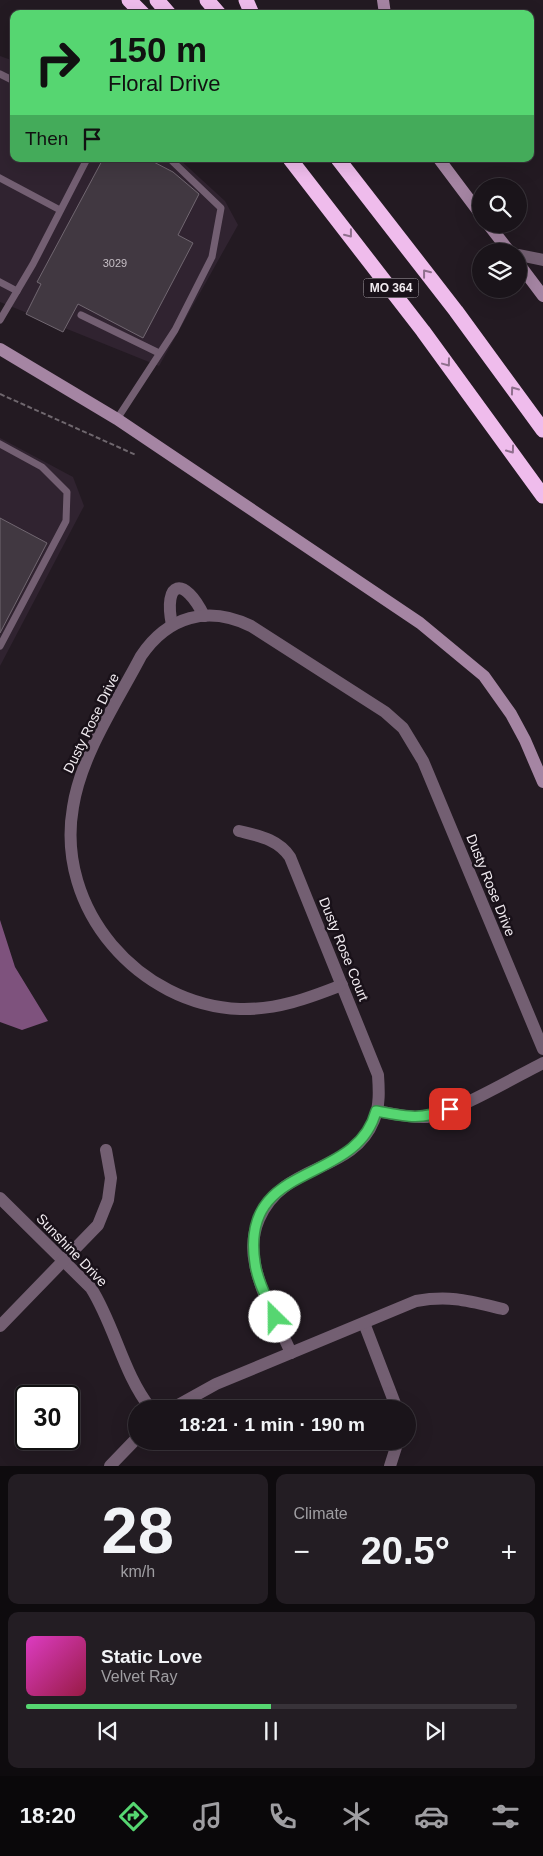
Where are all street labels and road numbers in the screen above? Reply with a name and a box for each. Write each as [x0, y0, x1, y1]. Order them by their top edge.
road number: MO 364 [364, 278, 418, 298]
street label: Dusty Rose Drive [60, 670, 122, 775]
street label: Dusty Rose Drive [463, 832, 519, 939]
street label: Dusty Rose Court [316, 895, 372, 1003]
street label: Sunshine Drive [33, 1210, 111, 1290]

